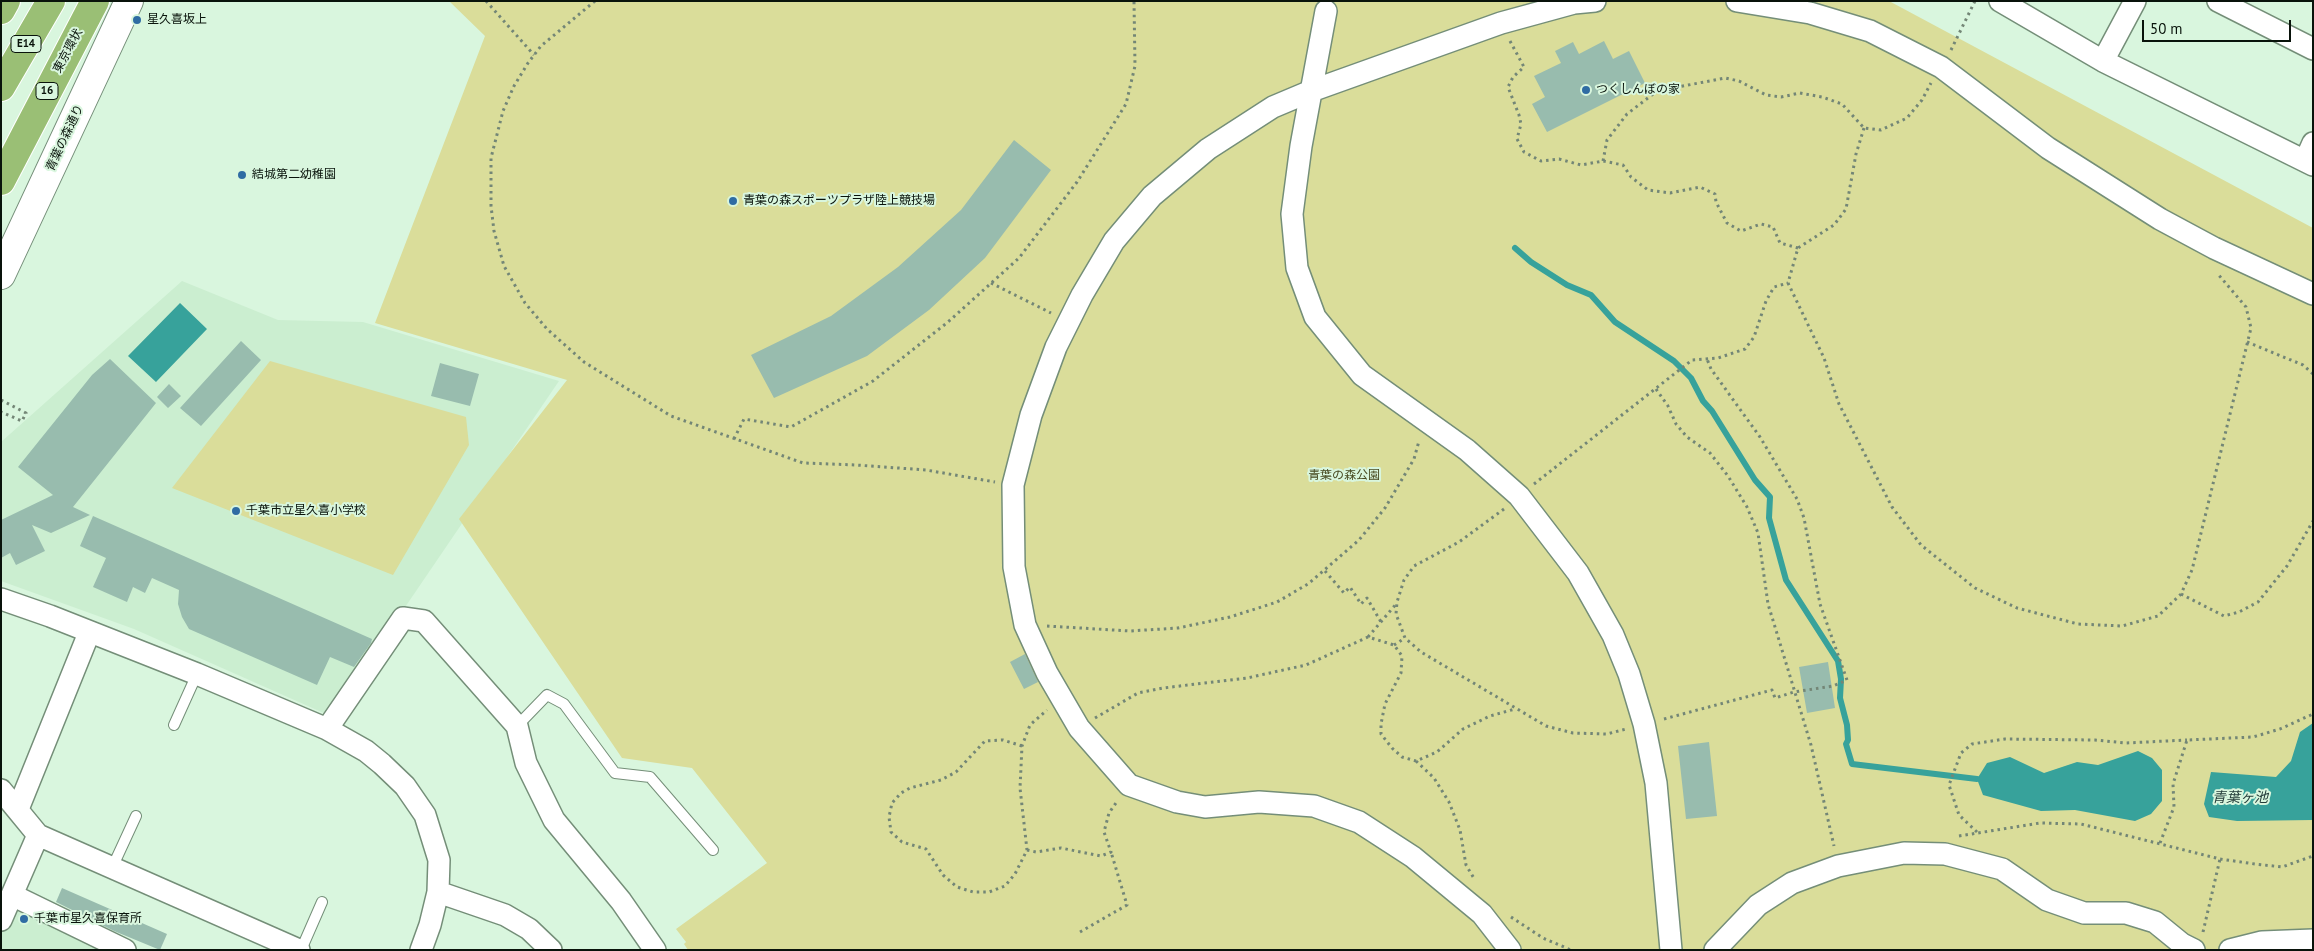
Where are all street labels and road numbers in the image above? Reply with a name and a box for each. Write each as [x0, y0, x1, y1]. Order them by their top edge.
street label: 東京環状 [50, 26, 86, 76]
road number: E14 [11, 36, 41, 52]
road number: 16 [36, 82, 58, 100]
street label: 青葉の森通り [43, 102, 87, 174]

